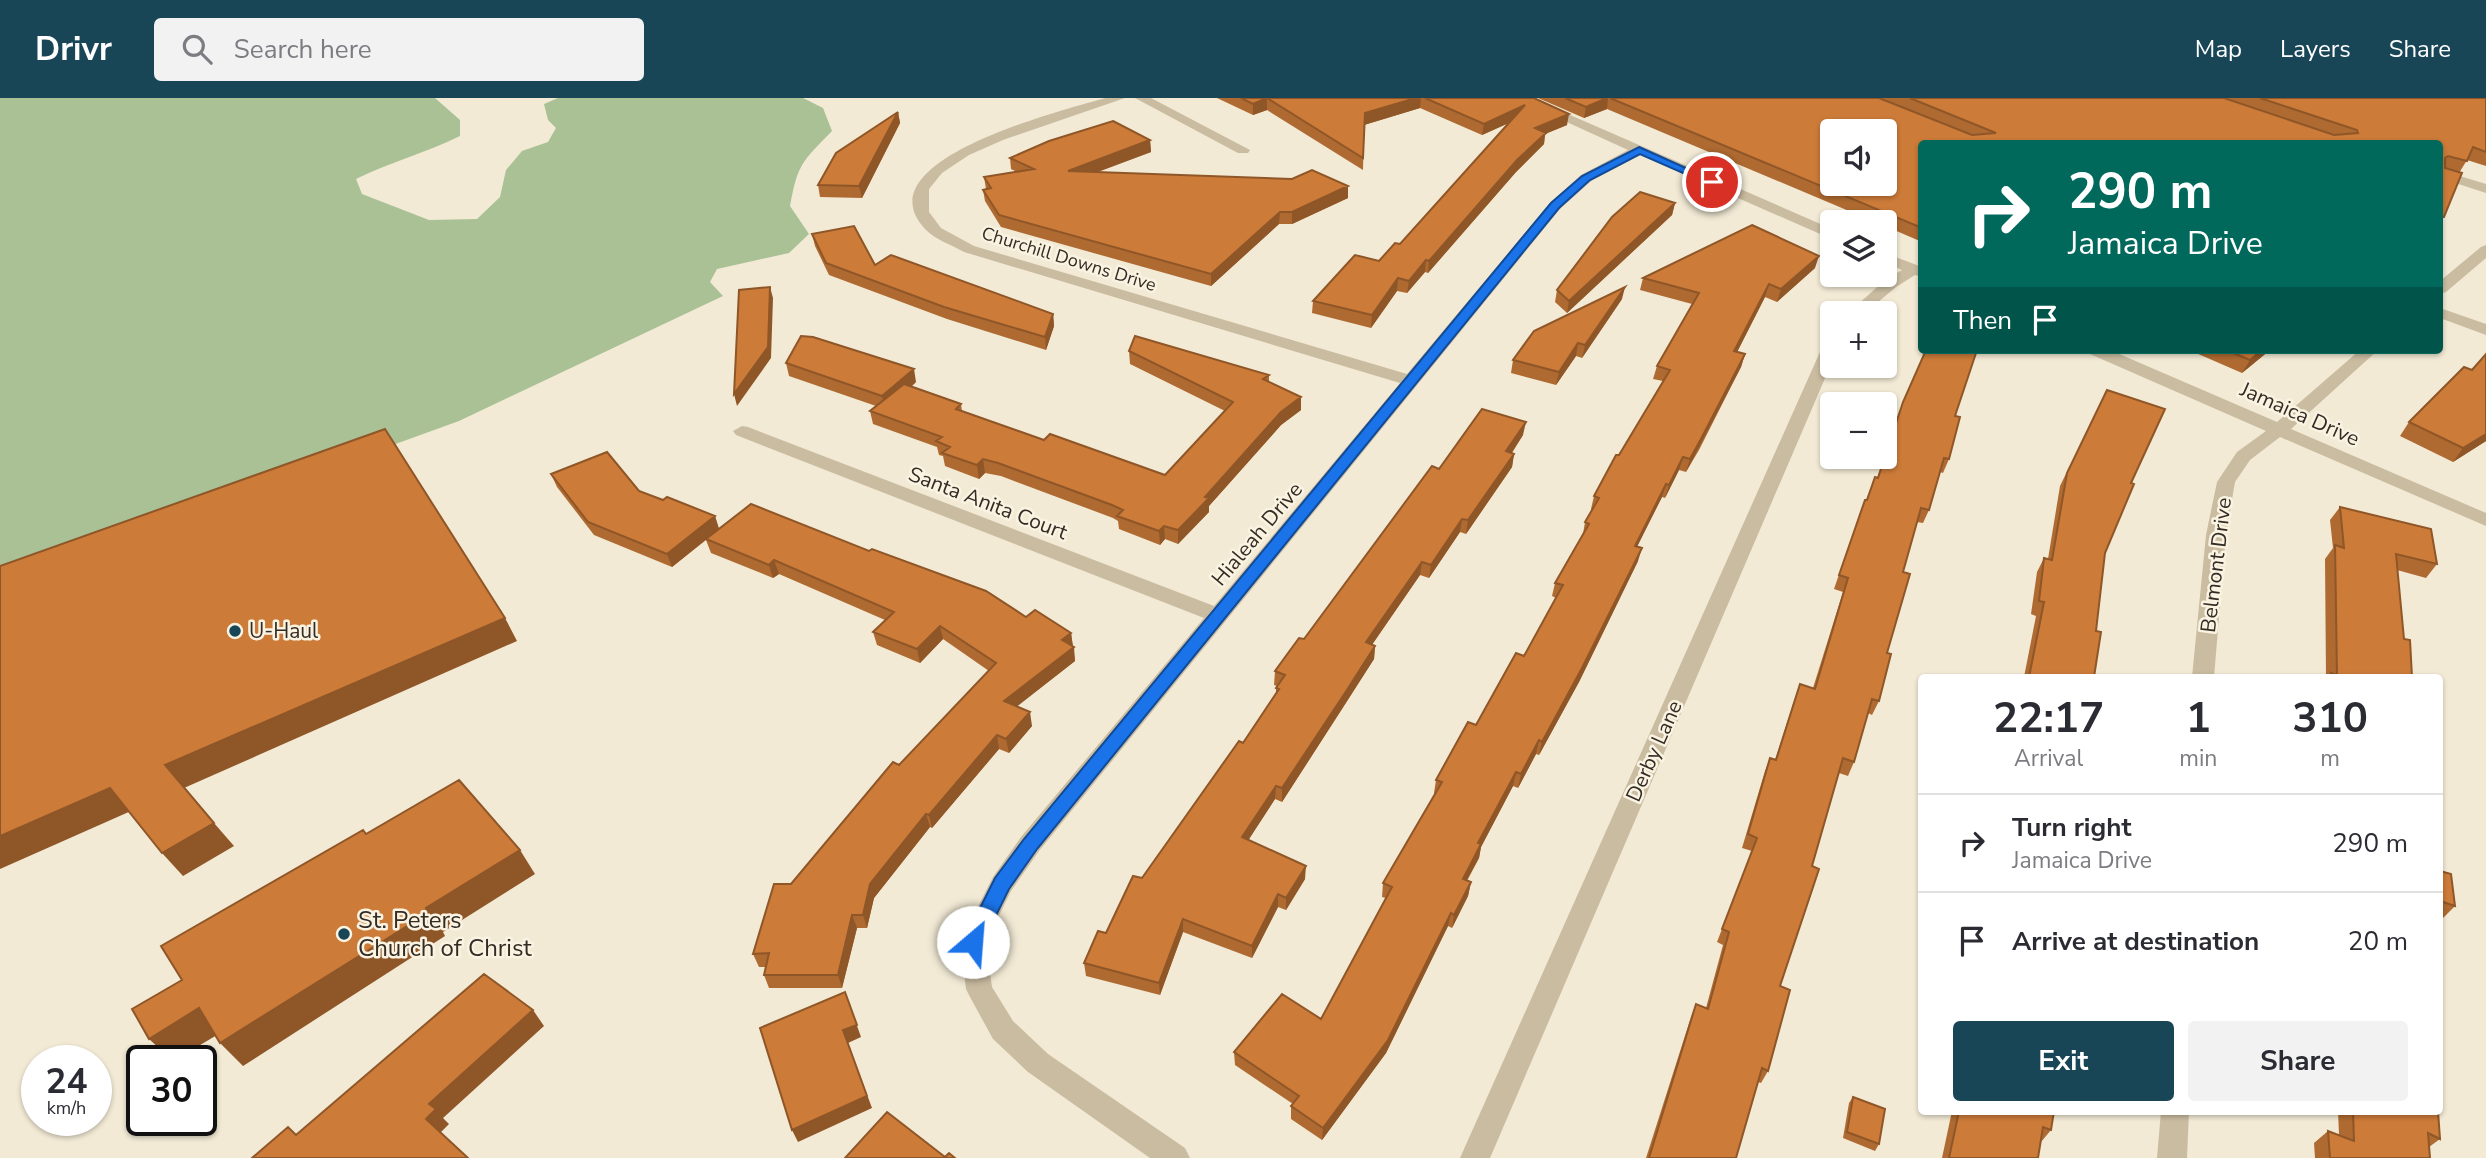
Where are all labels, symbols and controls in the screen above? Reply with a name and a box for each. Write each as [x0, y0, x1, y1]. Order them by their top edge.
search box [154, 18, 644, 81]
text: Drivr [35, 27, 112, 72]
icon: search [178, 30, 216, 68]
text: Search here [234, 32, 372, 67]
text: Map [2195, 33, 2242, 65]
text: Layers [2280, 33, 2351, 65]
text: Share [2389, 33, 2451, 65]
map controls [1820, 119, 1897, 469]
button: sound [1820, 119, 1897, 196]
pin [1682, 152, 1742, 212]
text: 290 m [2068, 158, 2212, 225]
icon: arrive [1693, 163, 1731, 201]
icon: right [1953, 168, 2044, 259]
button: layers [1820, 210, 1897, 287]
street label: Churchill Downs Drive [979, 221, 1159, 297]
text: Jamaica Drive [2068, 222, 2263, 265]
button: + [1820, 301, 1897, 378]
icon: arrive [2026, 301, 2064, 339]
text: Then [1953, 303, 2012, 338]
street label: Jamaica Drive [2235, 375, 2364, 453]
button: − [1820, 392, 1897, 469]
street label: Santa Anita Court [905, 460, 1072, 546]
street label: Hialeah Drive [1205, 476, 1309, 592]
street label: Belmont Drive [2194, 496, 2238, 634]
place label: U-Haul [249, 617, 319, 645]
marker: U-Haul [227, 623, 243, 639]
text: 22:17 [1993, 690, 2104, 747]
text: 1 [2186, 690, 2211, 747]
text: 310 [2292, 690, 2368, 747]
street label: Derby Lane [1619, 696, 1689, 806]
text: Arrival [2014, 743, 2083, 774]
text: min [2179, 743, 2217, 774]
text: m [2320, 743, 2340, 774]
text: Turn right [2012, 810, 2131, 845]
icon: right [1953, 824, 1991, 862]
text: 290 m [2332, 826, 2408, 861]
text: Jamaica Drive [2012, 845, 2152, 876]
place label: St. Peters Church of Christ [358, 904, 532, 964]
position arrow [936, 905, 1010, 979]
icon: arrive [1953, 922, 1991, 960]
text: Arrive at destination [2012, 924, 2259, 959]
text: 20 m [2348, 924, 2408, 959]
marker: St. Peters Church of Christ [336, 926, 352, 942]
button: Exit [1953, 1021, 2174, 1101]
button: Share [2188, 1021, 2408, 1101]
speed limit sign: 30 [126, 1045, 217, 1136]
text: 24 [45, 1058, 88, 1105]
text: km/h [47, 1096, 86, 1120]

